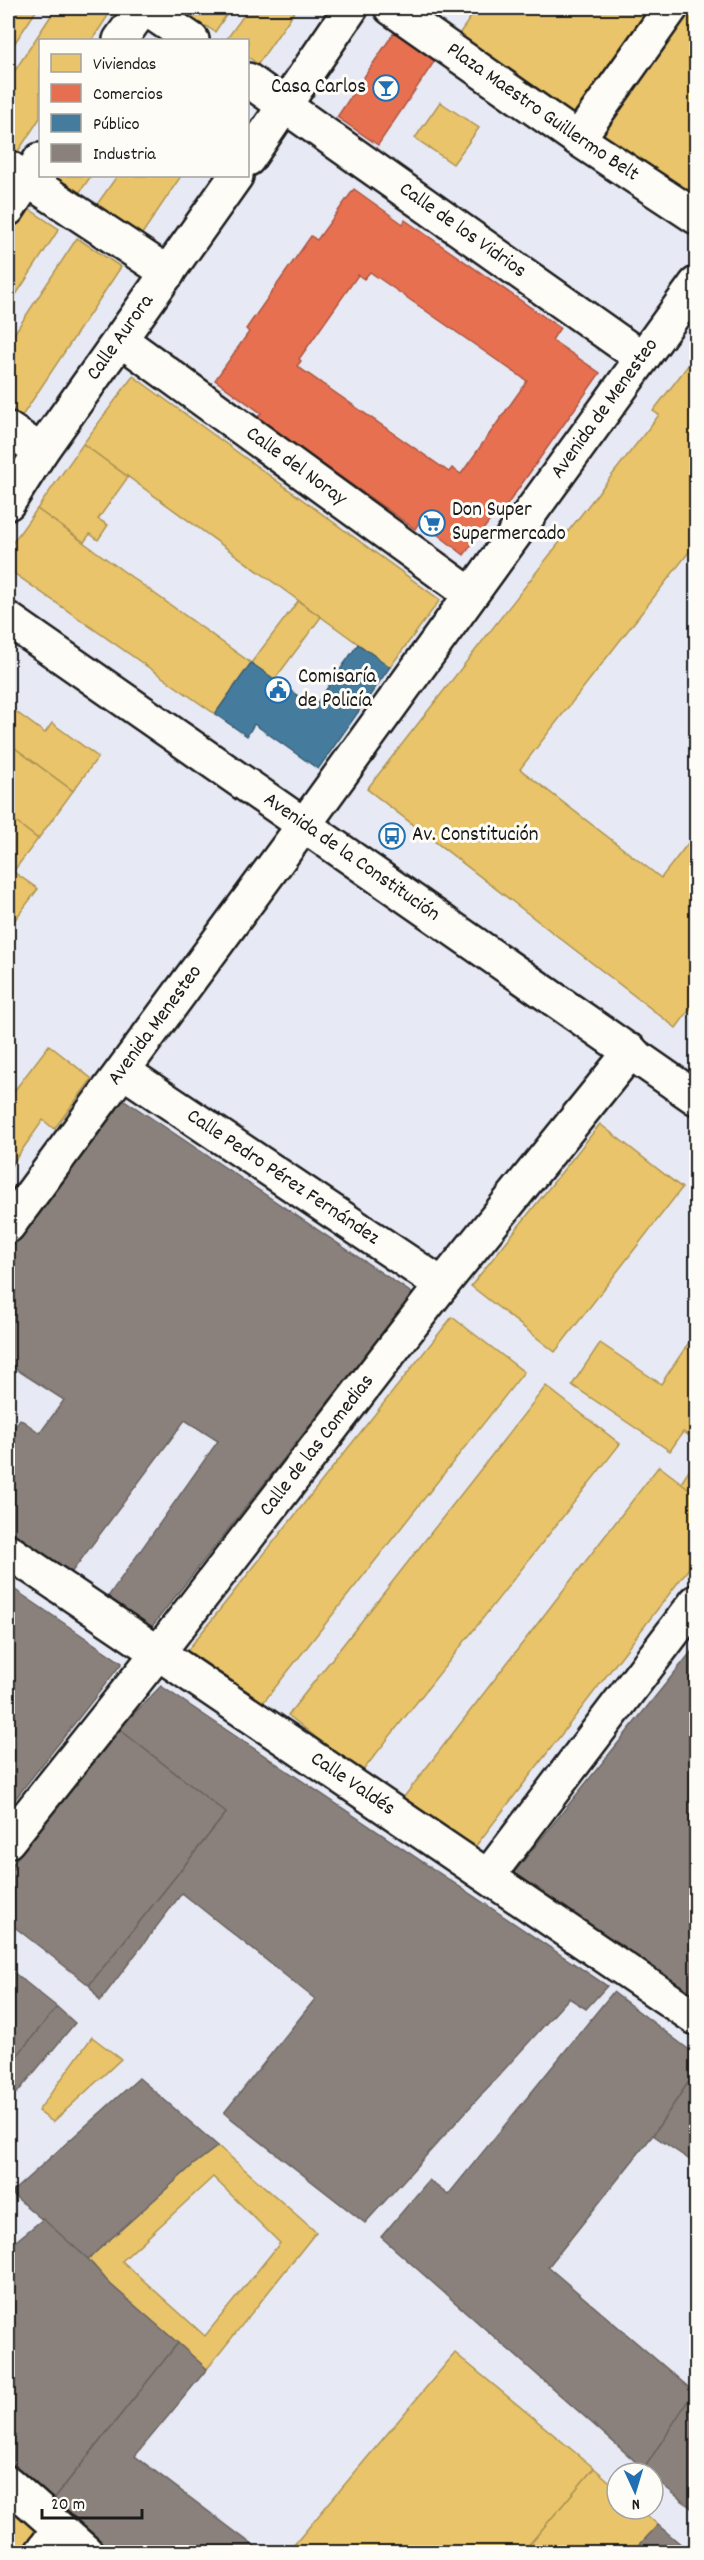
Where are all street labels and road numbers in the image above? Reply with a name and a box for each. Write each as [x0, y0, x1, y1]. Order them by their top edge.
street label: Plaza Maestro Guillermo Belt [440, 36, 645, 190]
street label: Calle de los Vidrios [392, 176, 532, 287]
street label: Calle Aurora [80, 288, 163, 387]
street label: Avenida de Menesteo [544, 333, 667, 486]
street label: Calle del Noray [239, 420, 353, 515]
street label: Avenida de la Constitución [257, 786, 445, 930]
street label: Avenida Menesteo [101, 959, 210, 1092]
street label: Calle Pedro Pérez Fernández [180, 1102, 385, 1254]
street label: Calle de las Comedias [253, 1368, 382, 1523]
street label: Calle Valdés [304, 1745, 401, 1824]

